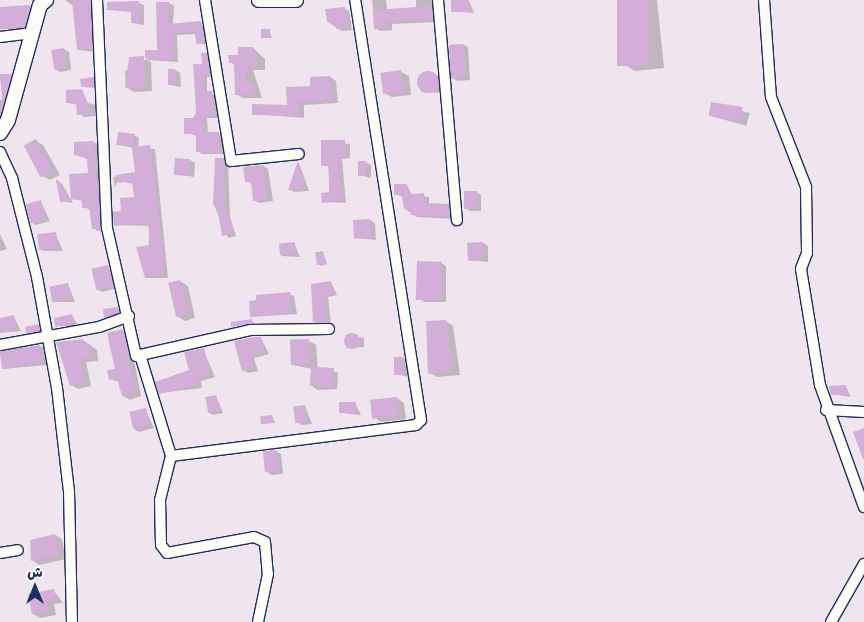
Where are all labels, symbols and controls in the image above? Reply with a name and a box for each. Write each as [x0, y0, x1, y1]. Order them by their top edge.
north arrow [10, 562, 60, 612]
text: ش [27, 562, 43, 581]

